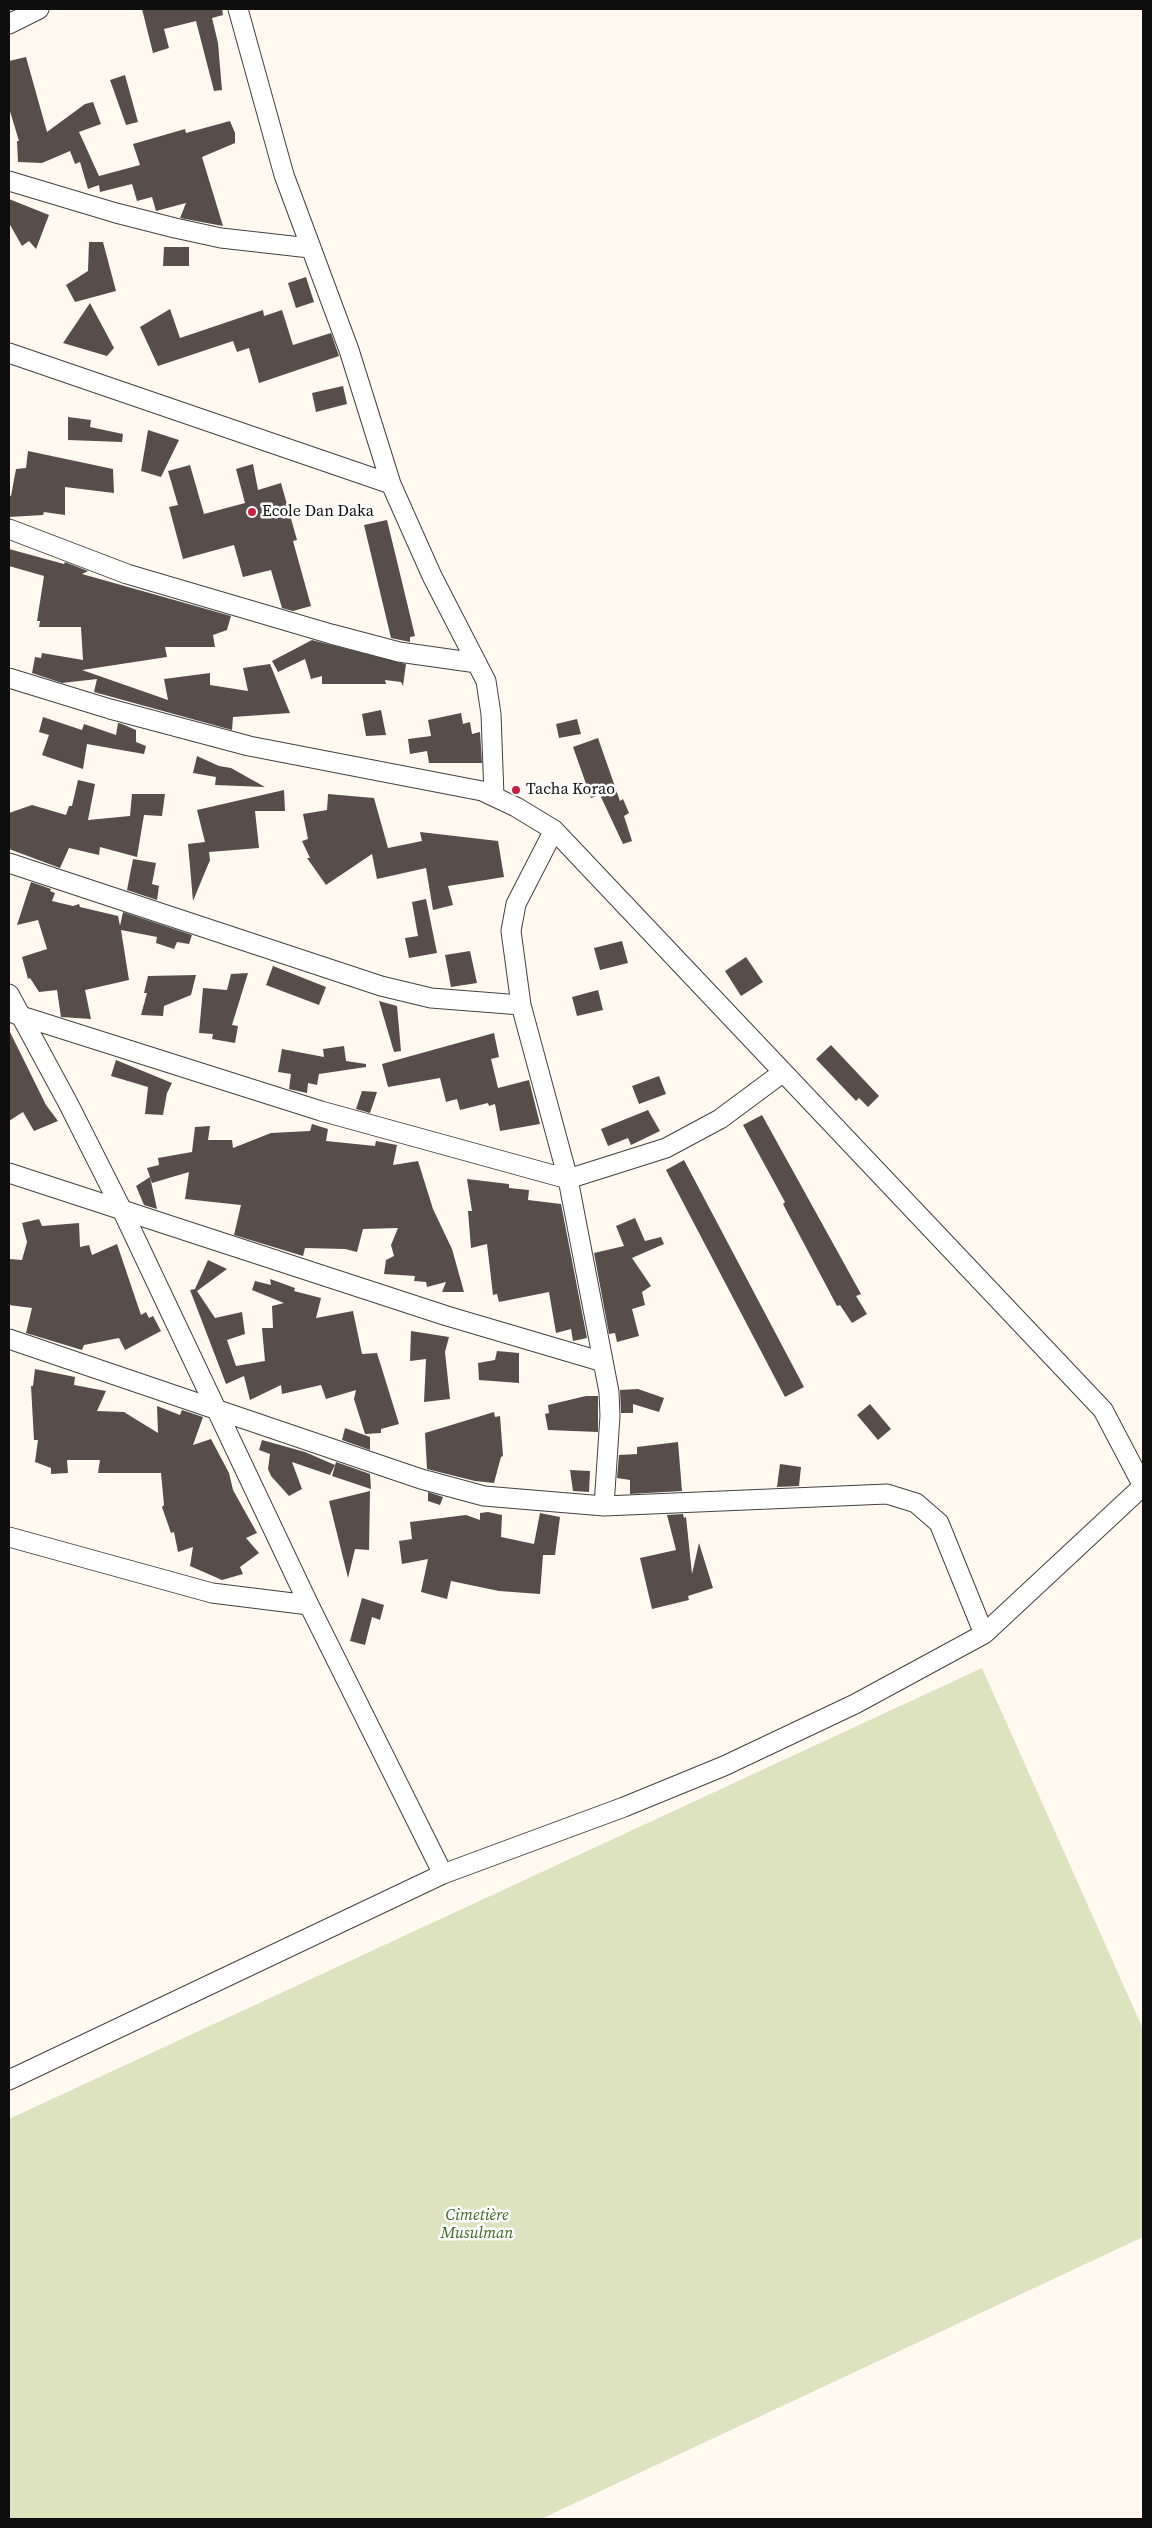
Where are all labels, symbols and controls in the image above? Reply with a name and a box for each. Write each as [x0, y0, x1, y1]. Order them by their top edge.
place label: Ecole Dan Daka [262, 502, 374, 522]
marker: Ecole Dan Daka [246, 506, 258, 518]
place label: Tacha Korao [526, 780, 615, 800]
marker: Tacha Korao [510, 784, 522, 796]
park label: Cimetière Musulman [441, 2206, 513, 2244]

